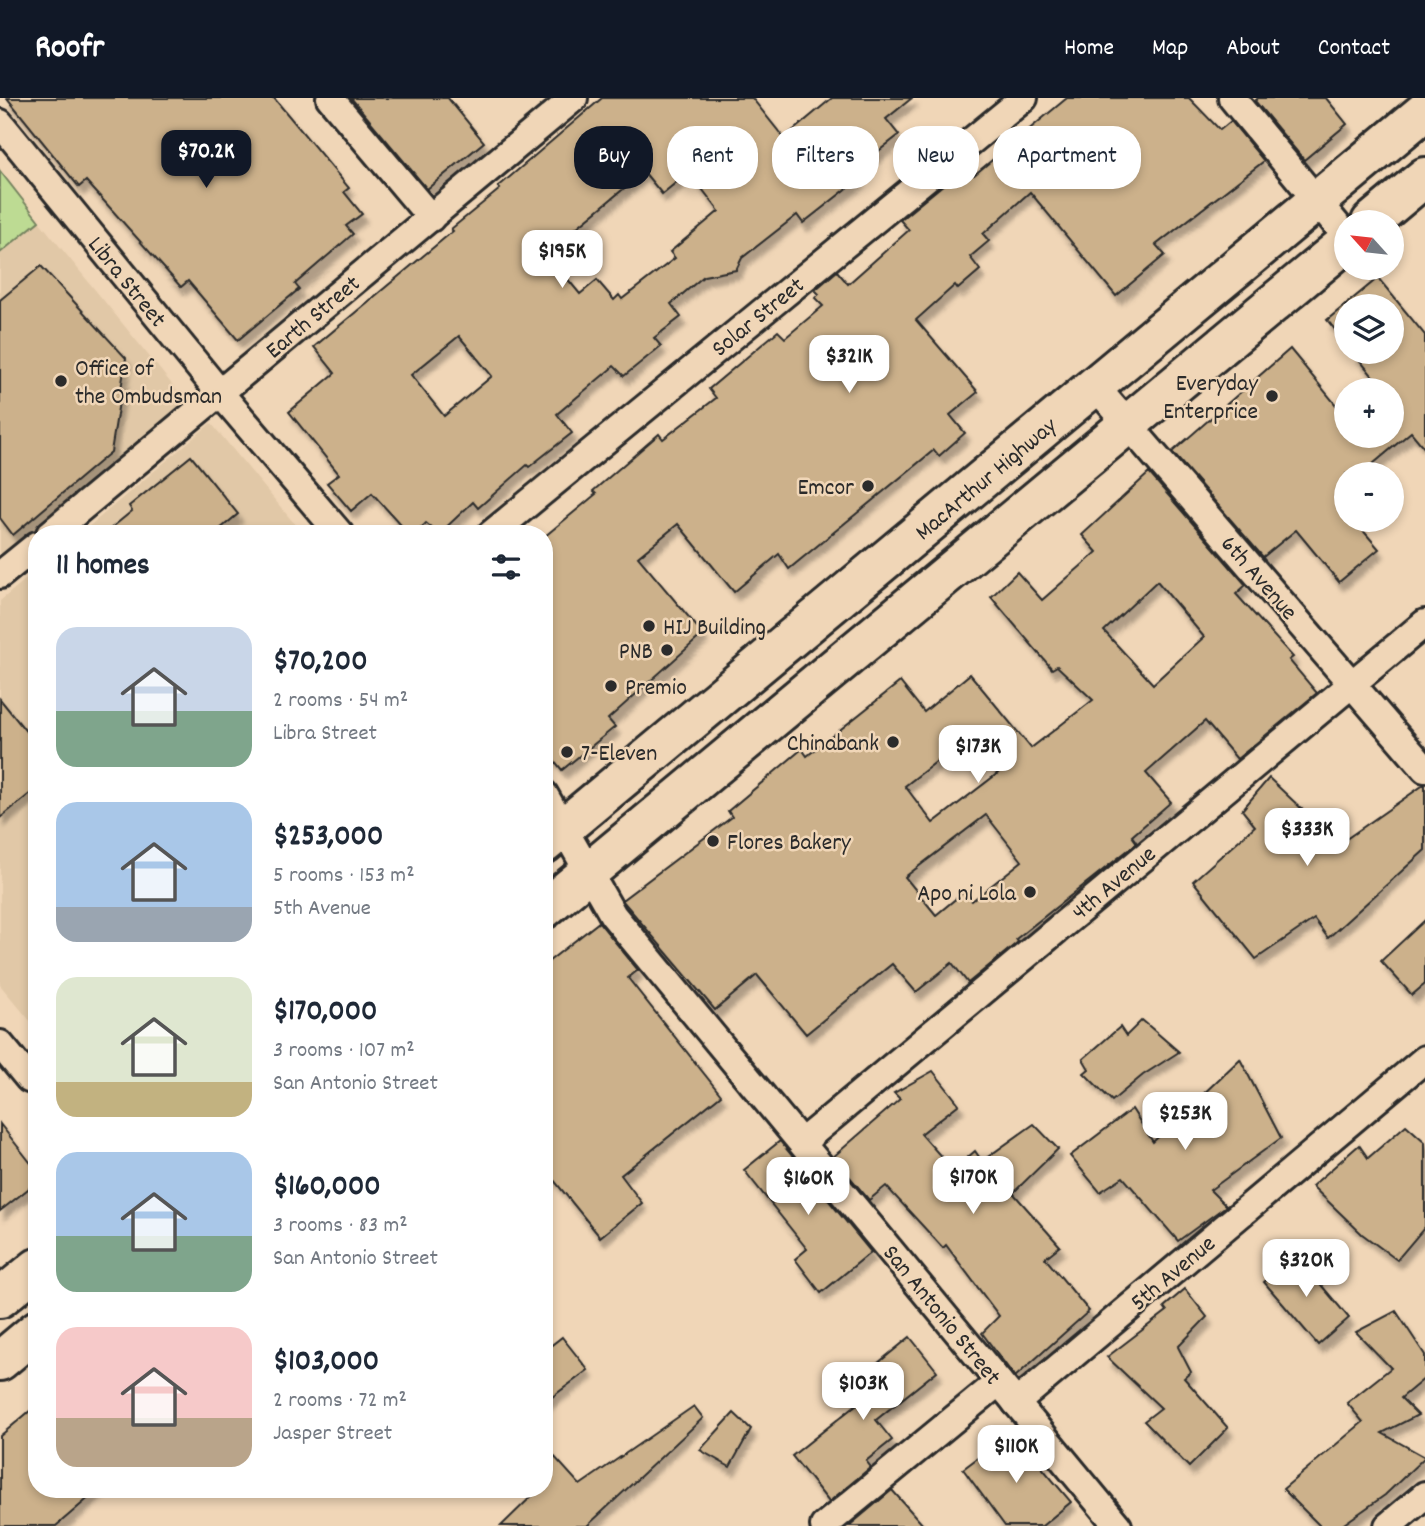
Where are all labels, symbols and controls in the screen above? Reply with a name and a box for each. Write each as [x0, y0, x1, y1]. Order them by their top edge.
text: Roofr [35, 26, 104, 73]
text: Home [1064, 32, 1114, 66]
text: Map [1152, 32, 1188, 66]
text: About [1226, 32, 1280, 66]
text: Contact [1318, 32, 1390, 66]
chip: Buy [574, 126, 653, 189]
chip: Rent [667, 126, 758, 189]
chip: Filters [772, 126, 879, 189]
chip: New [893, 126, 979, 189]
chip: Apartment [993, 126, 1141, 189]
pin: $70.2K [149, 130, 263, 190]
text: $70.2K [177, 136, 235, 169]
north arrow [1334, 210, 1404, 280]
map controls [1334, 210, 1404, 532]
street label: Libra Street [78, 230, 173, 336]
pin: $195K [513, 230, 611, 290]
text: $195K [538, 236, 586, 269]
street label: Earth Street [259, 268, 369, 368]
street label: Solar Street [705, 270, 813, 366]
button: layers [1334, 294, 1404, 364]
pin: $321K [800, 336, 898, 395]
text: $321K [825, 341, 873, 374]
place label: Office of the Ombudsman [75, 353, 222, 415]
place label: Everyday Enterprice [1163, 368, 1259, 430]
marker: Office of the Ombudsman [53, 373, 69, 389]
button: + [1334, 378, 1404, 448]
marker: Everyday Enterprice [1264, 388, 1280, 404]
street label: MacArthur Highway [909, 410, 1066, 550]
button: − [1334, 462, 1404, 532]
place label: Emcor [797, 472, 854, 506]
marker: Emcor [860, 478, 876, 494]
street label: 6th Avenue [1211, 529, 1304, 629]
text: 11 homes [56, 546, 150, 589]
icon: filters [487, 548, 525, 586]
place label: HIJ Building [663, 612, 766, 646]
marker: HIJ Building [641, 618, 657, 634]
place label: PNB [619, 636, 653, 670]
text: $70,200 [273, 642, 368, 685]
marker: PNB [659, 642, 675, 658]
icon: home [112, 655, 196, 739]
place label: Premio [625, 672, 687, 706]
marker: Premio [603, 678, 619, 694]
text: 2 rooms · 54 m² [273, 685, 408, 718]
text: Libra Street [273, 718, 377, 751]
pin: $173K [929, 726, 1027, 785]
place label: Chinabank [787, 728, 879, 762]
text: $173K [955, 731, 1001, 764]
marker: Chinabank [885, 734, 901, 750]
place label: 7-Eleven [581, 738, 657, 772]
marker: 7-Eleven [559, 744, 575, 760]
pin: $333K [1258, 808, 1356, 868]
text: $333K [1281, 814, 1333, 847]
text: $253,000 [273, 817, 383, 860]
place label: Flores Bakery [727, 827, 852, 861]
icon: home [112, 830, 196, 914]
marker: Flores Bakery [705, 833, 721, 849]
street label: 4th Avenue [1065, 839, 1165, 930]
text: 5 rooms · 153 m² [273, 860, 415, 893]
place label: Apo ni Lola [917, 878, 1017, 912]
marker: Apo ni Lola [1022, 884, 1038, 900]
text: 5th Avenue [273, 893, 371, 926]
text: $170,000 [273, 992, 377, 1035]
icon: home [112, 1005, 196, 1089]
text: 3 rooms · 107 m² [273, 1035, 415, 1068]
text: San Antonio Street [273, 1068, 438, 1101]
pin: $253K [1136, 1093, 1234, 1152]
text: $253K [1158, 1098, 1212, 1131]
pin: $170K [924, 1156, 1022, 1216]
pin: $160K [759, 1158, 857, 1217]
text: $170K [949, 1162, 997, 1195]
text: $160K [782, 1163, 834, 1196]
text: $160,000 [273, 1167, 381, 1210]
icon: home [112, 1180, 196, 1264]
text: 3 rooms · 83 m² [273, 1210, 408, 1243]
street label: 5th Avenue [1124, 1228, 1224, 1320]
street label: San Antonio Street [873, 1238, 1008, 1394]
pin: $320K [1257, 1240, 1355, 1299]
text: San Antonio Street [273, 1243, 438, 1276]
text: $320K [1278, 1245, 1334, 1278]
text: $103,000 [273, 1342, 379, 1385]
icon: home [112, 1355, 196, 1439]
pin: $103K [814, 1362, 912, 1422]
text: $103K [838, 1368, 888, 1401]
text: 2 rooms · 72 m² [273, 1385, 407, 1418]
text: Jasper Street [273, 1418, 392, 1451]
pin: $110K [967, 1426, 1065, 1485]
text: $110K [994, 1431, 1038, 1464]

